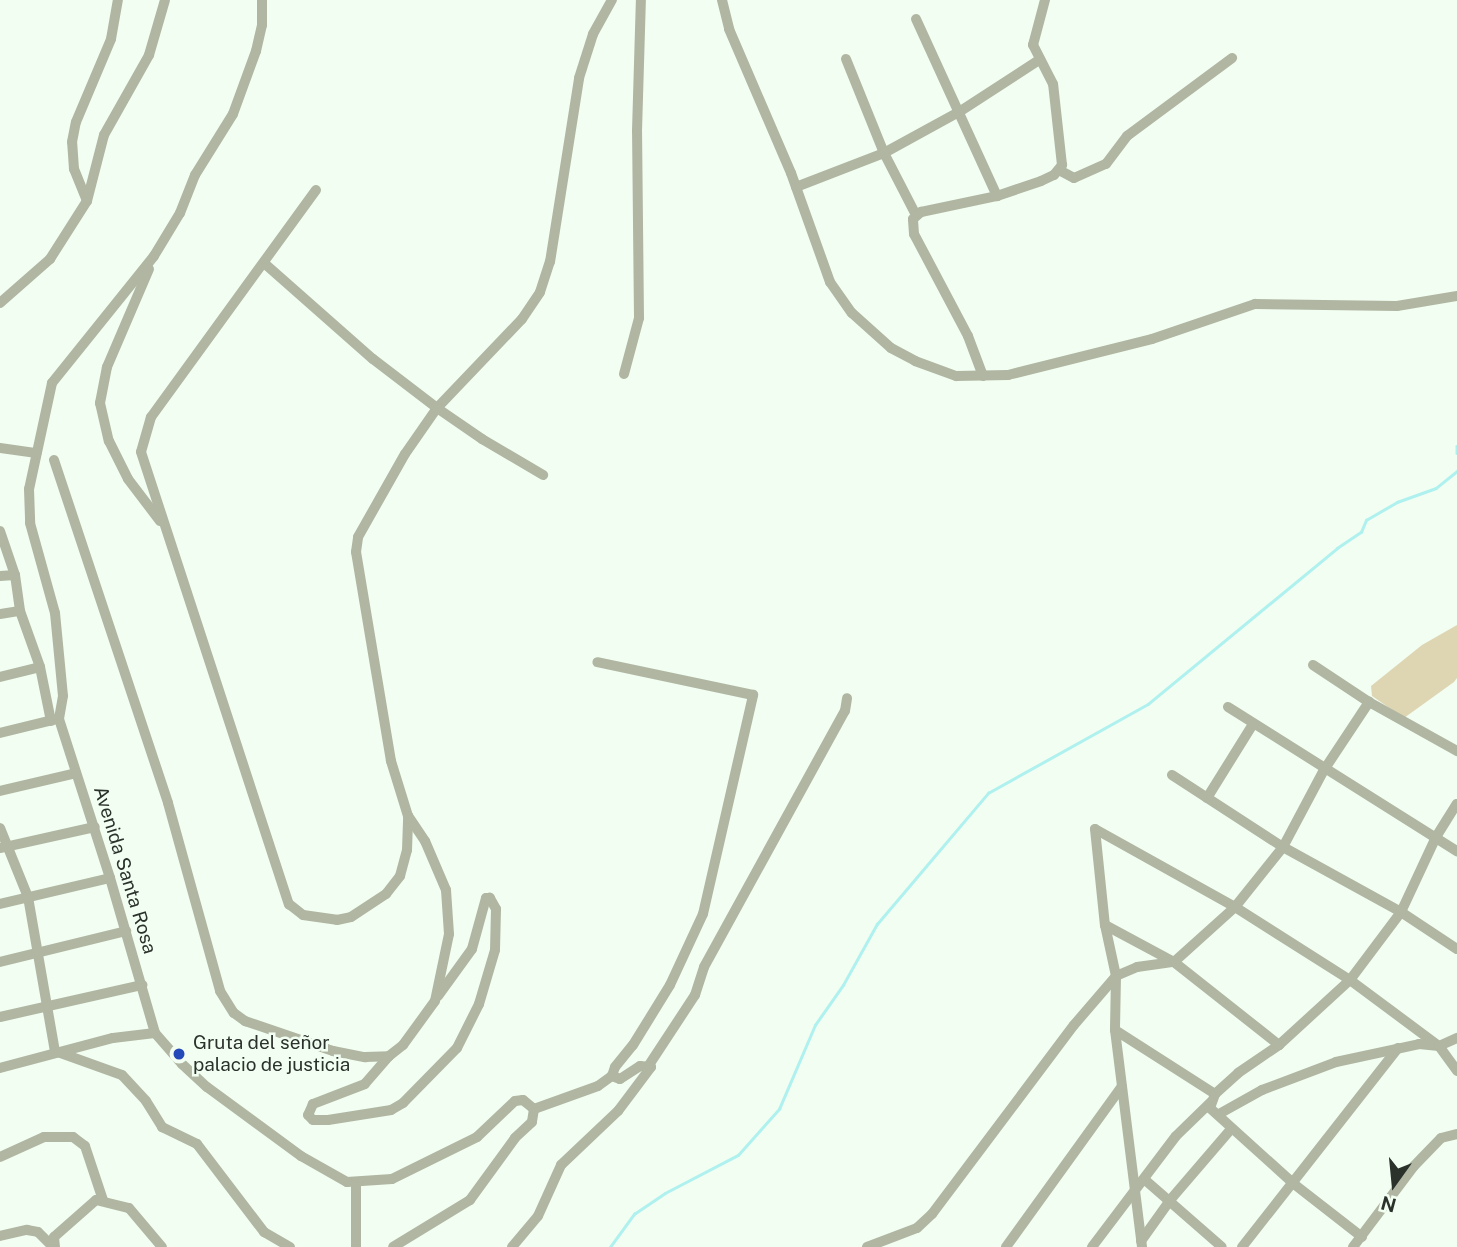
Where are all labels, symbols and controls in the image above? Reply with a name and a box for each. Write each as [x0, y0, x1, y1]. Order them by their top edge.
street label: Avenida Santa Rosa [89, 783, 161, 957]
place label: Gruta del señor palacio de justicia [193, 1032, 351, 1076]
marker: Gruta del señor palacio de justicia [171, 1046, 187, 1062]
north arrow [1359, 1149, 1429, 1219]
text: N [1379, 1192, 1399, 1217]

